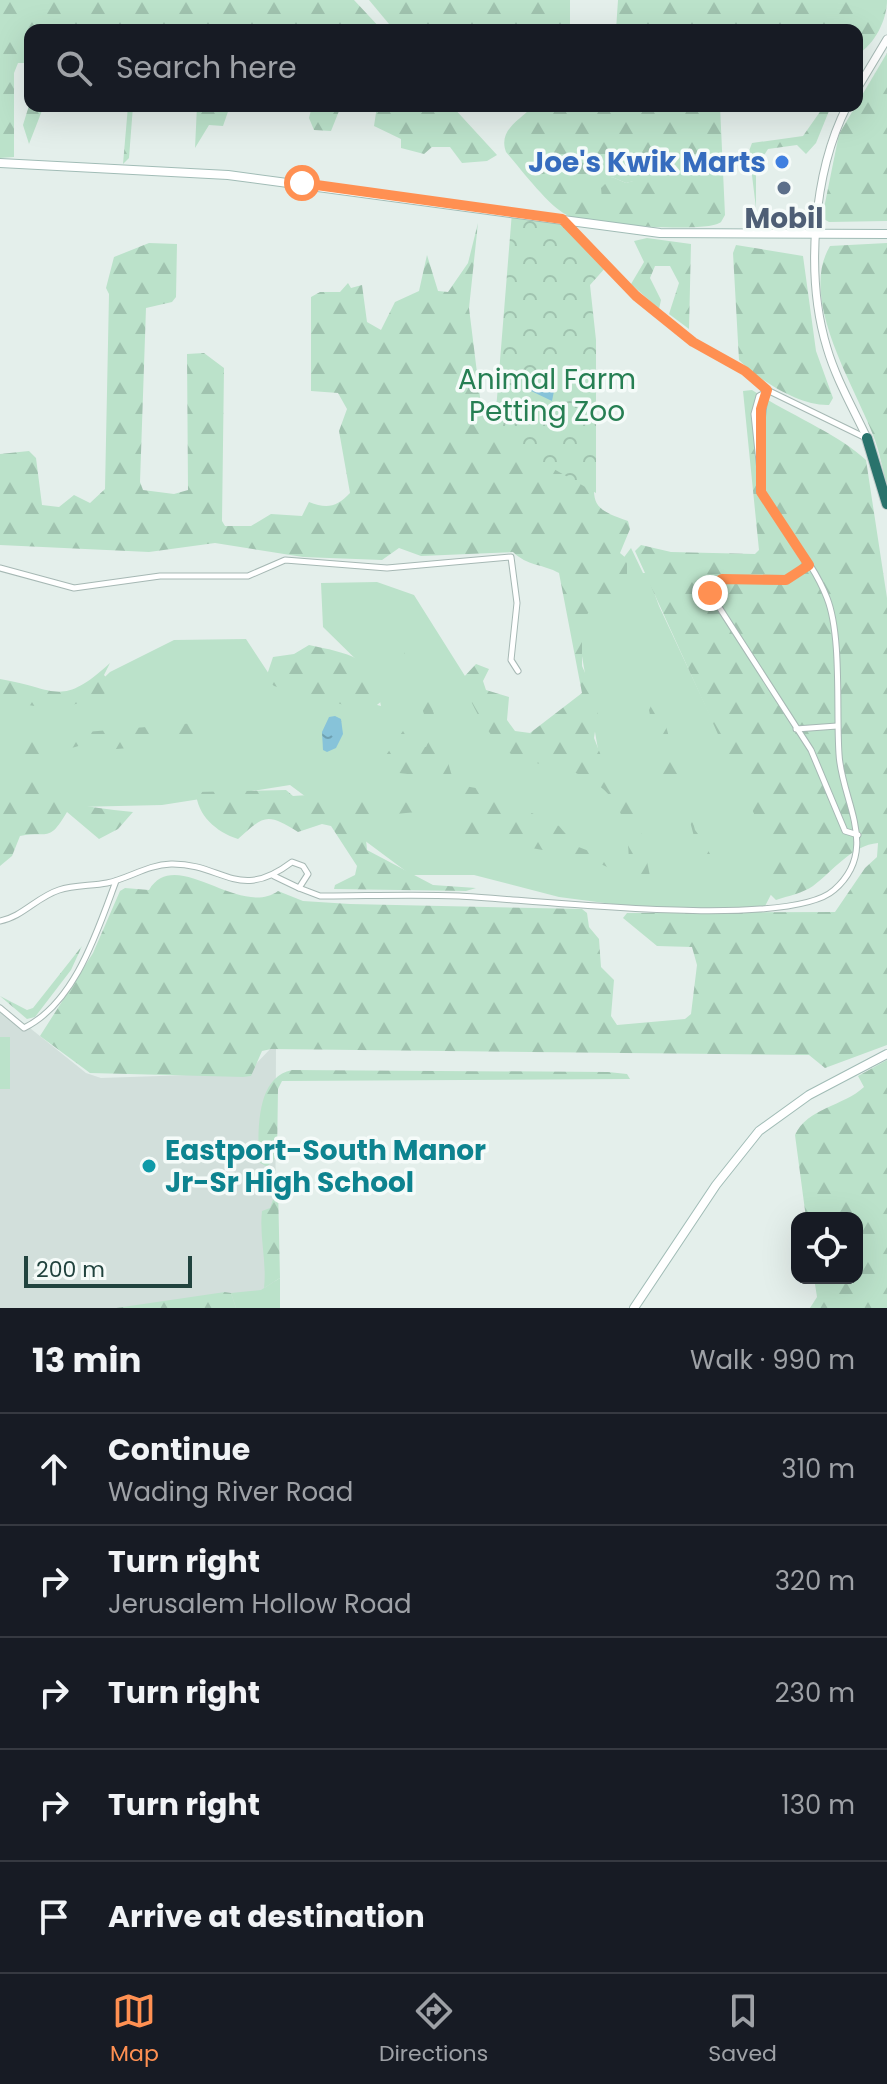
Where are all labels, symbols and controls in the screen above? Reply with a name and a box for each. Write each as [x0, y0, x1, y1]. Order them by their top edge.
search box [24, 24, 863, 112]
icon: search [52, 46, 96, 90]
text: Search here [116, 46, 297, 89]
place label: Joe's Kwik Marts [528, 143, 766, 182]
marker: Joe's Kwik Marts [773, 153, 791, 171]
route start [284, 165, 320, 201]
marker: Mobil [775, 179, 793, 197]
place label: Mobil [744, 199, 824, 238]
park label: Animal Farm Petting Zoo [458, 360, 636, 431]
route end [692, 575, 728, 611]
place label: Eastport-South Manor Jr-Sr High School [165, 1131, 486, 1202]
marker: Eastport-South Manor Jr-Sr High School [140, 1157, 158, 1175]
map controls [791, 1212, 863, 1284]
button: locate [791, 1212, 863, 1284]
scale bar [24, 1252, 192, 1288]
text: 200 m [36, 1254, 105, 1285]
text: 13 min [32, 1336, 142, 1384]
text: Walk · 990 m [690, 1342, 855, 1378]
text: Continue [108, 1428, 250, 1471]
icon: ahead [32, 1447, 76, 1491]
text: 310 m [781, 1451, 855, 1487]
text: Wading River Road [108, 1474, 353, 1510]
text: Turn right [108, 1540, 260, 1583]
icon: right [32, 1559, 76, 1603]
text: 320 m [775, 1563, 855, 1599]
text: Jerusalem Hollow Road [108, 1586, 412, 1622]
icon: right [32, 1671, 76, 1715]
text: Turn right [108, 1671, 260, 1714]
text: 230 m [775, 1675, 855, 1711]
icon: right [32, 1783, 76, 1827]
text: Turn right [108, 1783, 260, 1826]
text: 130 m [781, 1787, 855, 1823]
icon: arrive [32, 1895, 76, 1939]
text: Arrive at destination [108, 1895, 425, 1938]
tab: Map [110, 1989, 159, 2070]
tab: Directions [379, 1989, 488, 2070]
tab: Saved [708, 1989, 777, 2070]

